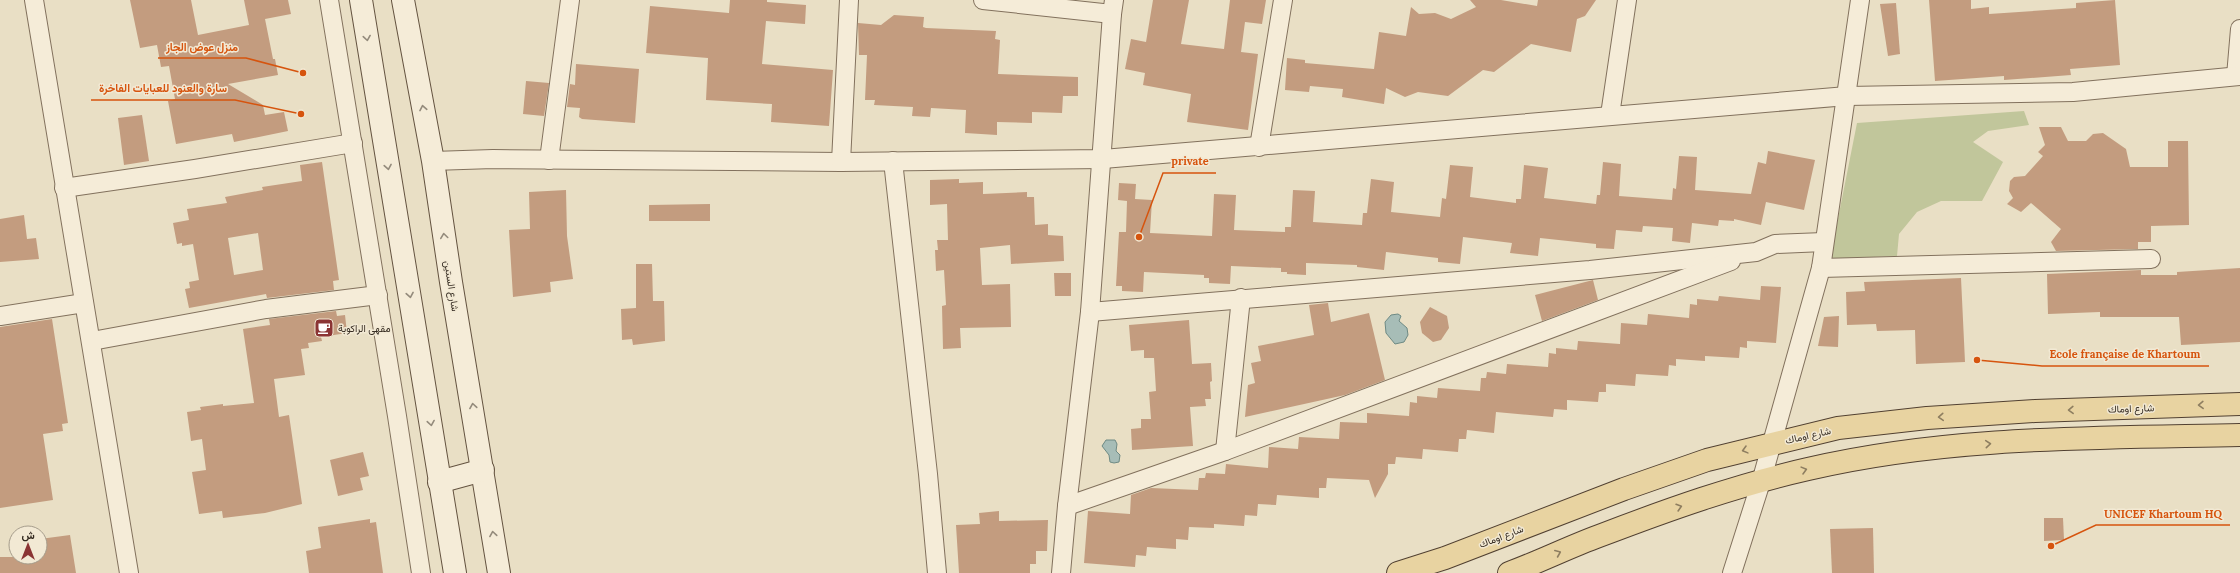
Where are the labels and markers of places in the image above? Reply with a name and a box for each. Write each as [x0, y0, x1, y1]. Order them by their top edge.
callout: منزل عوض الجاز [158, 35, 246, 58]
callout: سارة والعنود للعبايات الفاخرة [91, 77, 235, 100]
callout: private [1163, 150, 1216, 173]
cafe icon: مقهى الراكوبة [313, 317, 335, 339]
place label: مقهى الراكوبة [338, 322, 391, 335]
callout: Ecole française de Khartoum [2042, 343, 2209, 366]
callout: UNICEF Khartoum HQ [2096, 502, 2230, 525]

